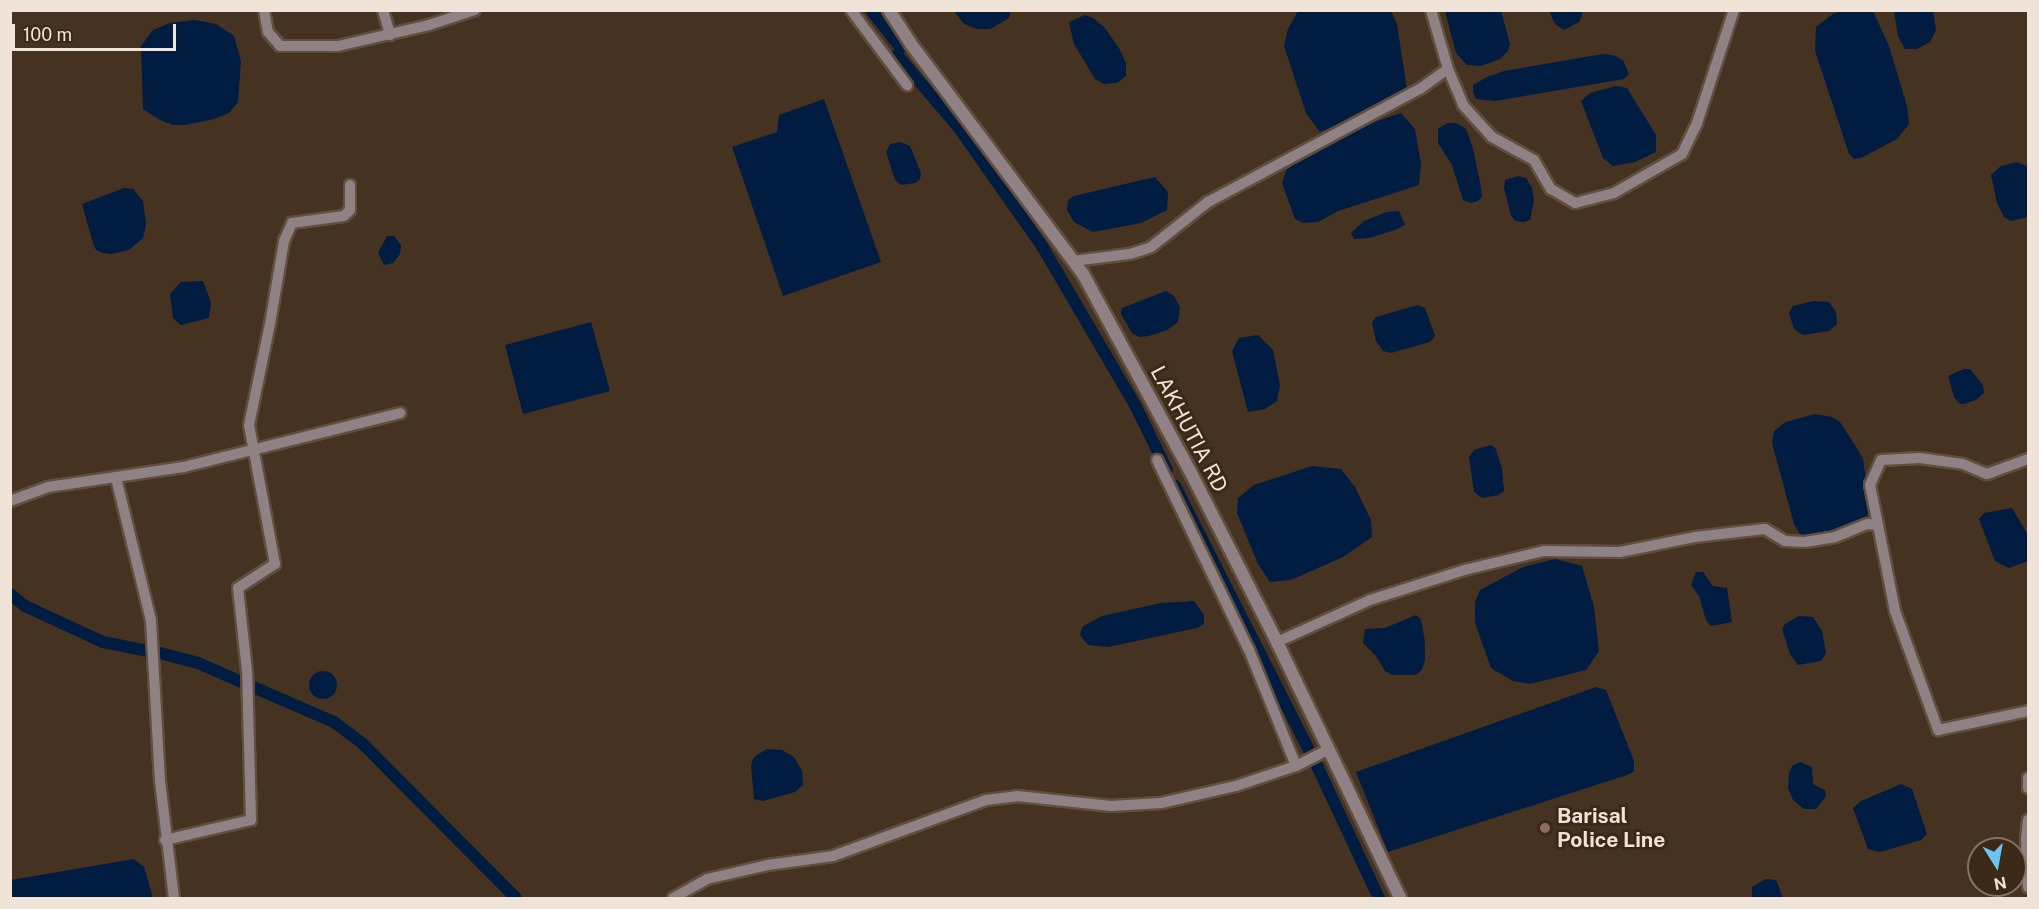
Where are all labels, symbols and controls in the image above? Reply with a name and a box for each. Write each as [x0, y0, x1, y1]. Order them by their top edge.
scale bar [15, 12, 178, 50]
text: 100 m [23, 24, 72, 45]
street label: LAKHUTIA RD [1145, 361, 1233, 497]
place label: Barisal Police Line [1557, 803, 1665, 853]
marker: Barisal Police Line [1538, 821, 1552, 835]
north arrow [1967, 837, 2027, 897]
text: N [1992, 873, 2008, 894]

